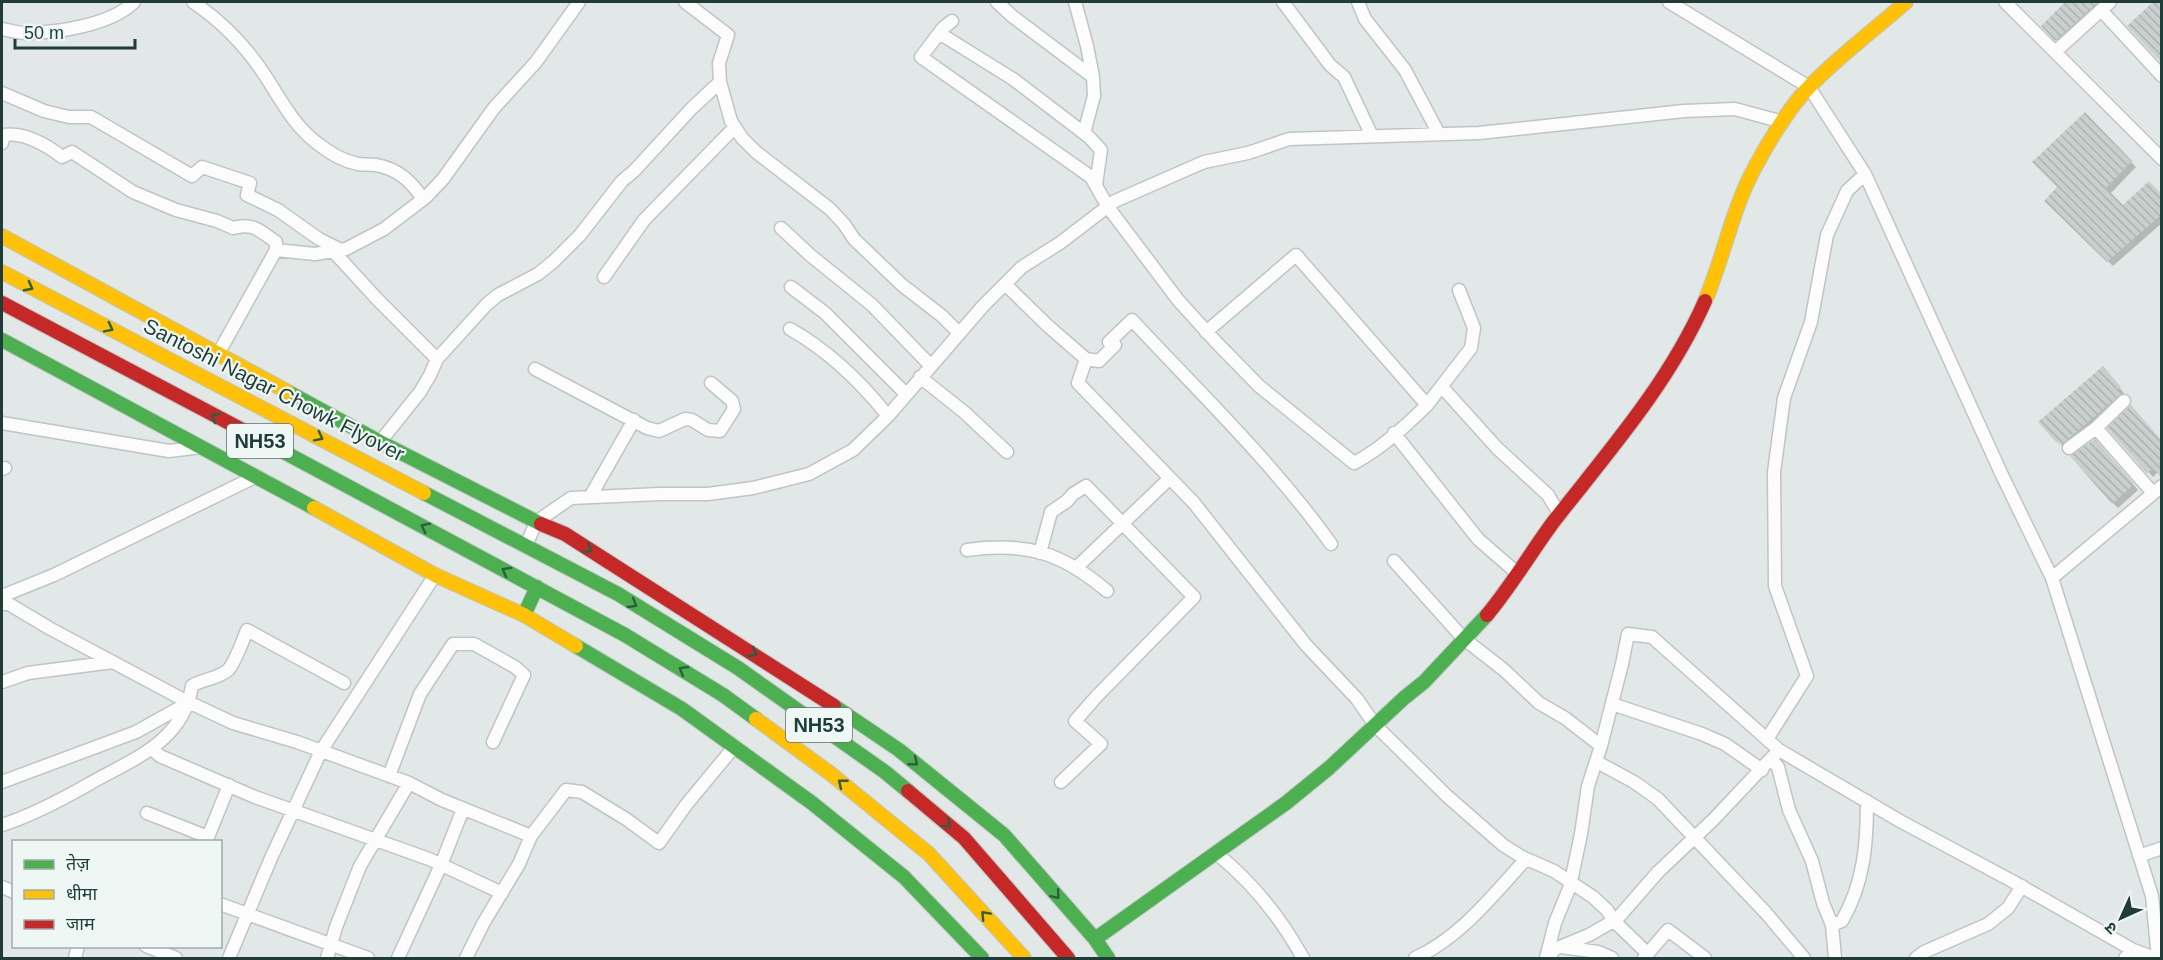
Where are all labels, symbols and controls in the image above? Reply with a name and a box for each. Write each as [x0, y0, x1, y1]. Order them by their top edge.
scale bar [15, 12, 135, 50]
text: 50 m [24, 23, 64, 43]
one-way arrow [23, 279, 34, 291]
street label: Santoshi Nagar Chowk Flyover [140, 314, 408, 466]
one-way arrow [102, 321, 113, 332]
one-way arrow [211, 413, 221, 424]
road number: NH53 [227, 424, 293, 458]
one-way arrow [313, 430, 324, 442]
one-way arrow [420, 523, 431, 534]
one-way arrow [582, 541, 592, 553]
one-way arrow [502, 567, 513, 578]
one-way arrow [627, 596, 637, 608]
one-way arrow [746, 646, 757, 657]
one-way arrow [679, 666, 689, 678]
road number: NH53 [786, 708, 852, 742]
one-way arrow [907, 754, 918, 765]
one-way arrow [837, 779, 848, 790]
one-way arrow [940, 817, 951, 828]
legend [12, 840, 222, 948]
text: तेज़ [66, 853, 90, 874]
text: धीमा [66, 884, 97, 904]
one-way arrow [1049, 888, 1060, 899]
north arrow [2091, 888, 2151, 948]
one-way arrow [981, 911, 992, 922]
text: जाम [66, 914, 96, 934]
text: उ [2101, 918, 2120, 938]

